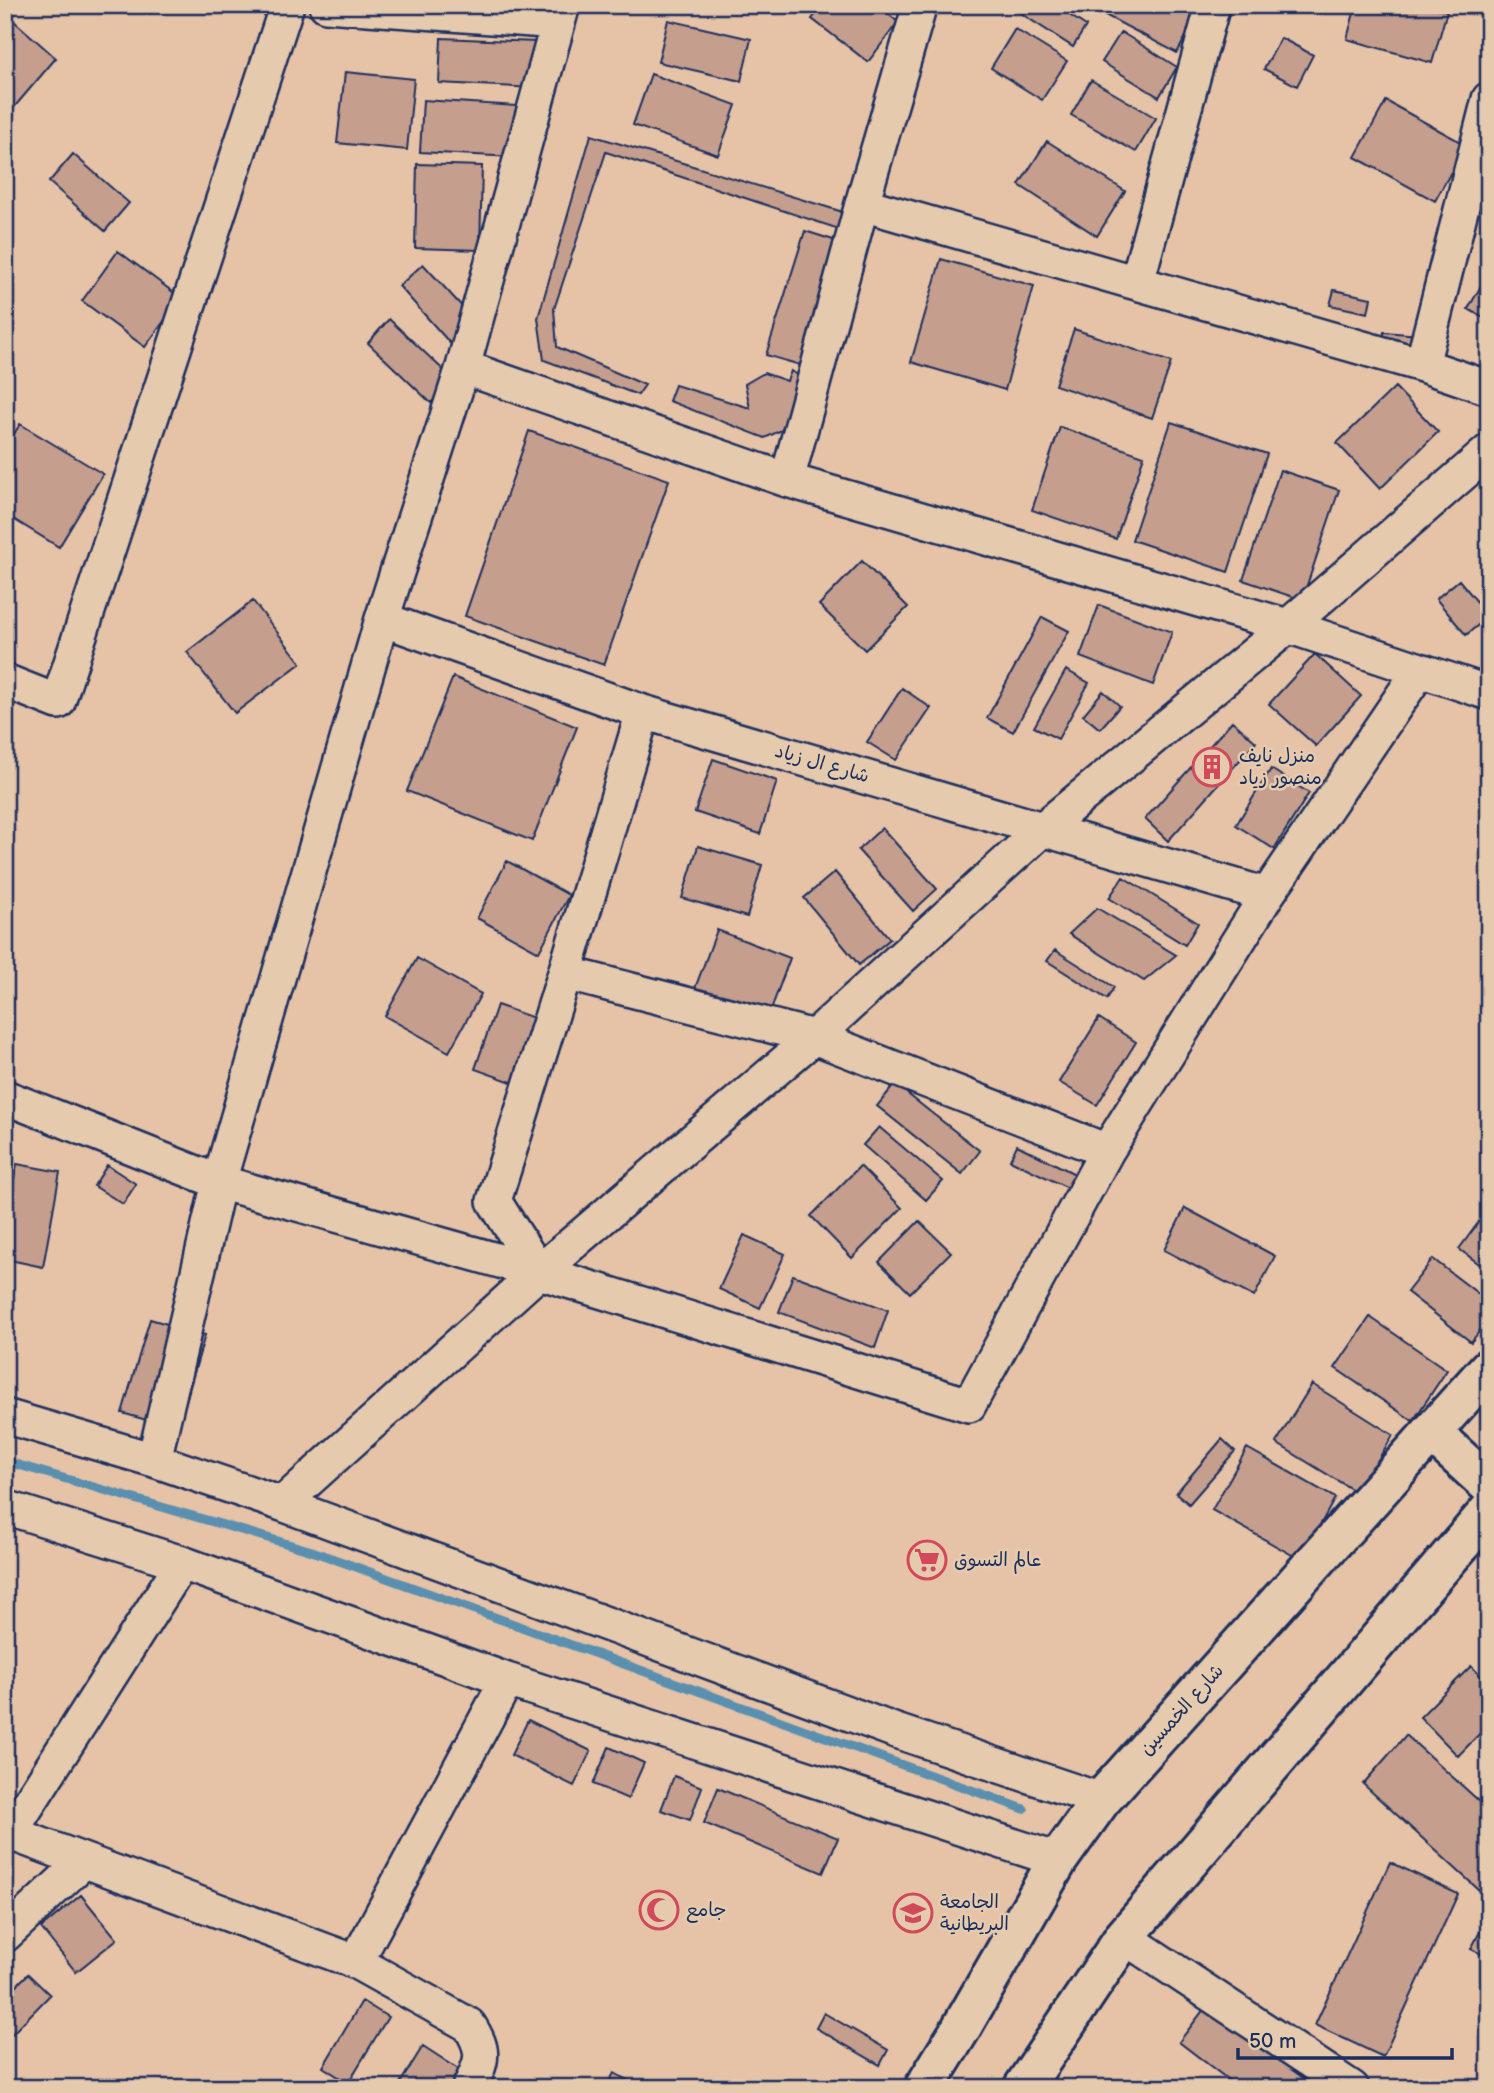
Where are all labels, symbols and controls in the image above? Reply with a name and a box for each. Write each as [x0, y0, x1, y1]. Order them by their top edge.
street label: شارع ال زياد [772, 740, 872, 789]
place label: منزل نايف منصور زياد [1239, 745, 1322, 790]
building icon: منزل نايف منصور زياد [1191, 746, 1233, 788]
supermarket icon: عالم التسوق [906, 1539, 948, 1581]
place label: عالم التسوق [954, 1549, 1041, 1574]
street label: شارع الخمسين [1135, 1660, 1230, 1761]
mosque icon: جامع [638, 1889, 680, 1931]
place label: الجامعة البريطانية [940, 1891, 1009, 1936]
school or university icon: الجامعة البريطانية [892, 1892, 934, 1934]
place label: جامع [686, 1899, 727, 1923]
scale bar [1238, 2016, 1452, 2060]
text: 50 m [1249, 2029, 1296, 2054]

